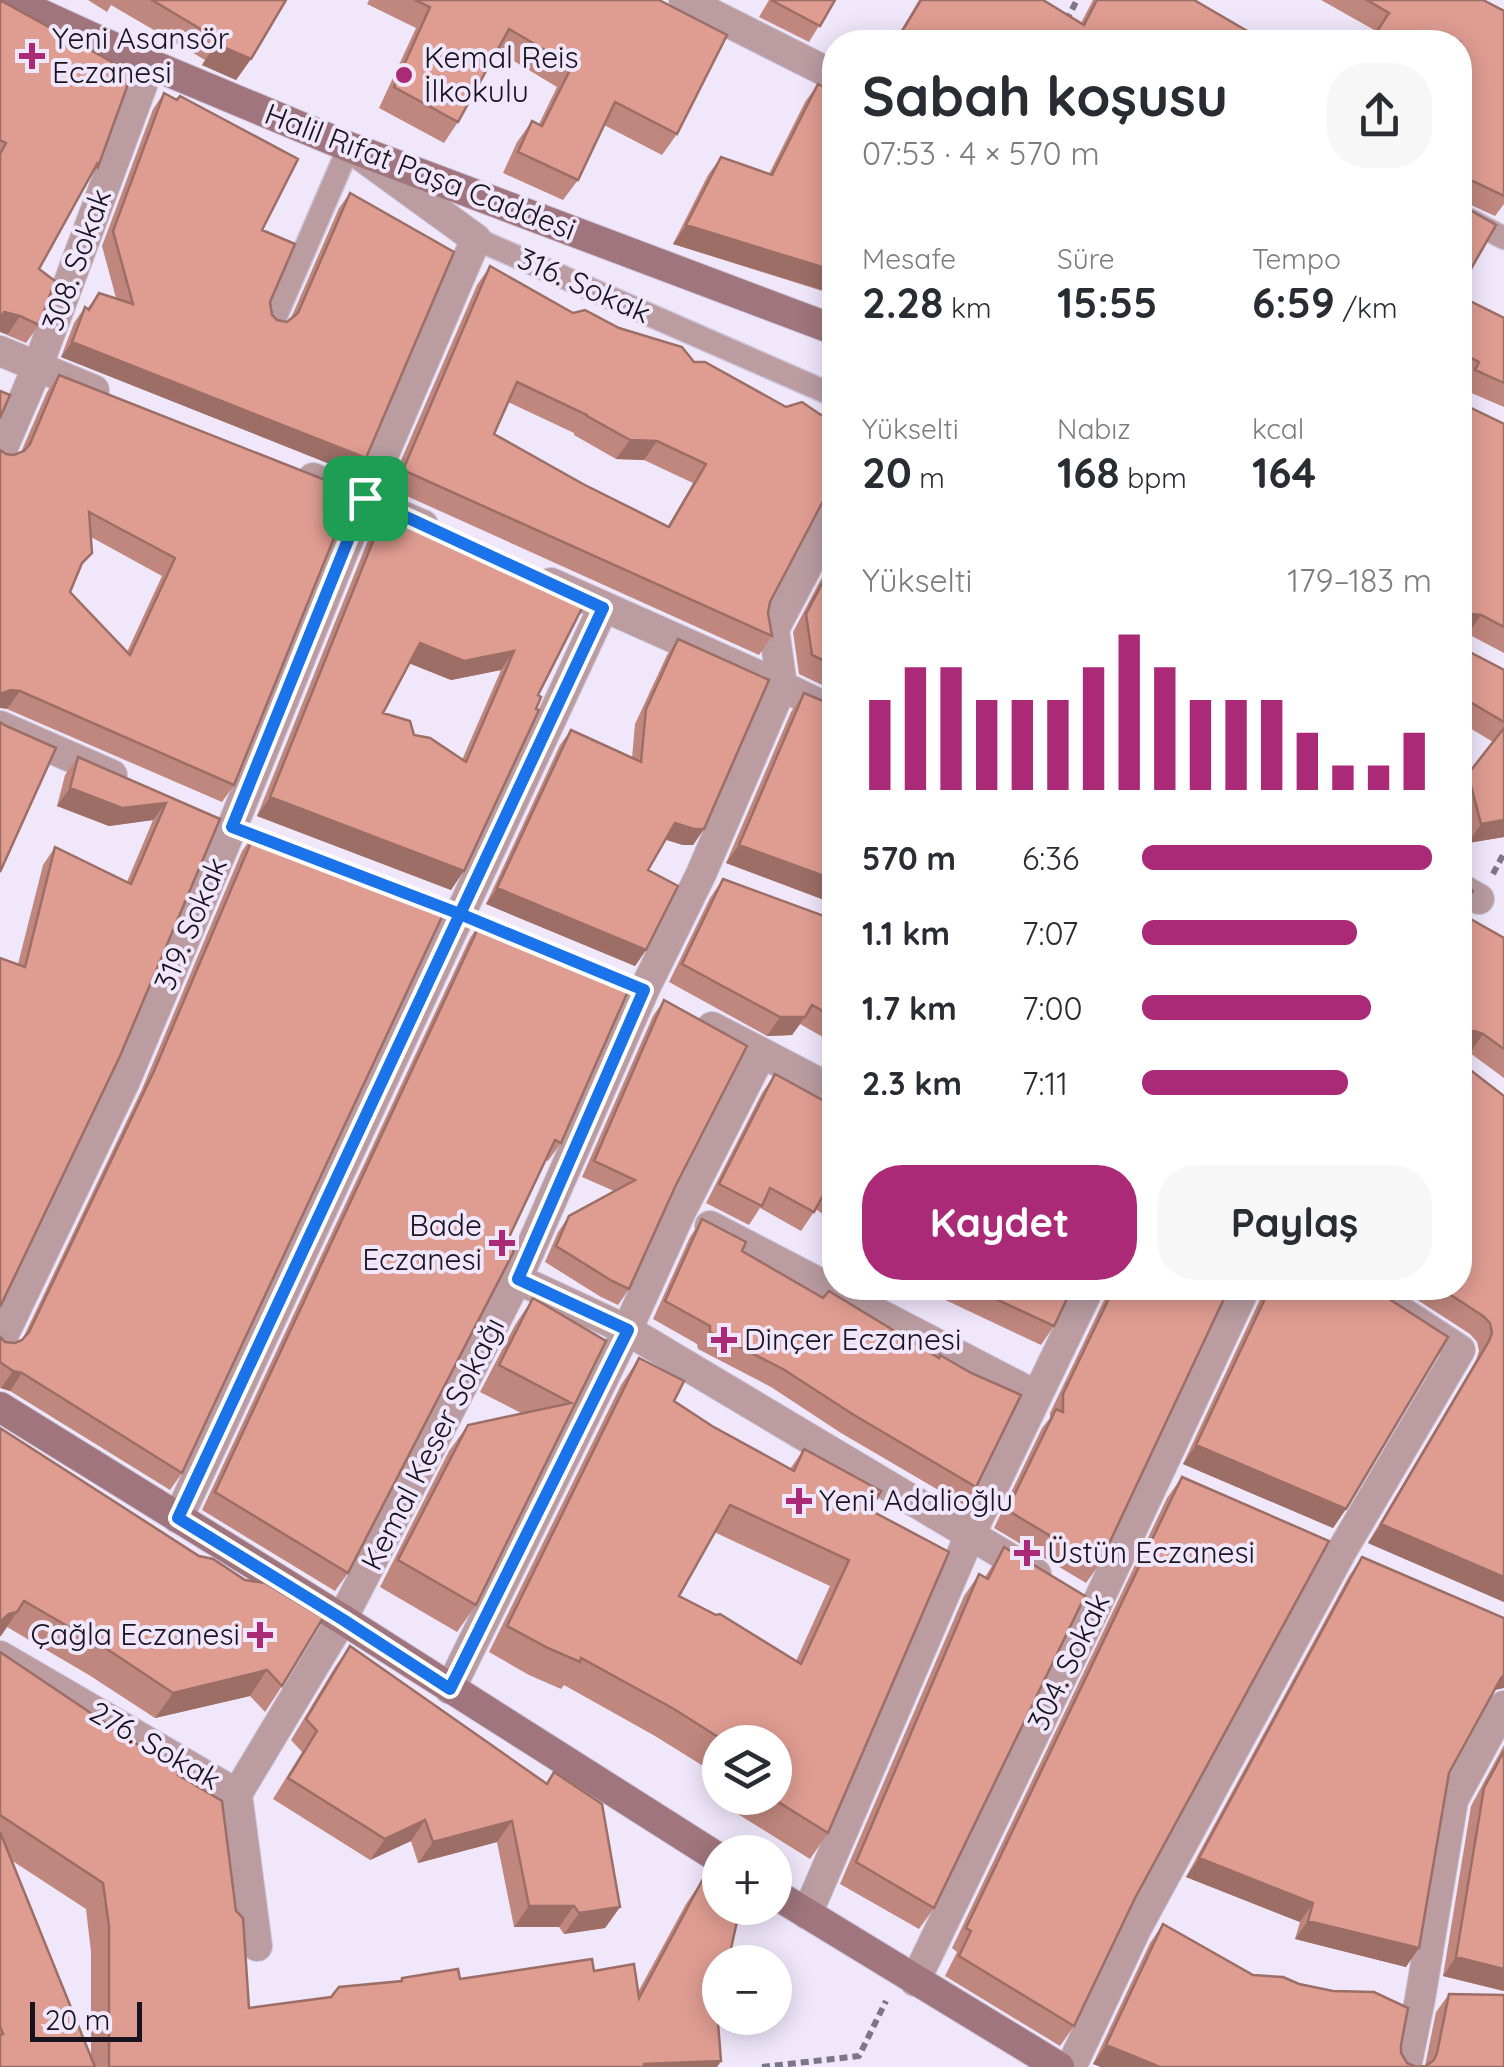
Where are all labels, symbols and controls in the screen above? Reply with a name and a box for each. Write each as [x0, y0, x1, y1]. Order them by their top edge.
place label: Yeni Asansör Eczanesi [52, 19, 230, 91]
place label: Kemal Reis İlkokulu [424, 38, 579, 110]
marker: Yeni Asansör Eczanesi [21, 45, 43, 67]
text: Sabah koşusu [862, 61, 1228, 130]
button: share [1327, 63, 1432, 168]
marker: Kemal Reis İlkokulu [393, 64, 415, 86]
street label: Halil Rıfat Paşa Caddesi [260, 94, 581, 248]
text: 07:53 · 4 × 570 m [862, 133, 1100, 173]
street label: 308. Sokak [33, 183, 119, 336]
street label: 316. Sokak [512, 239, 657, 331]
text: Mesafe [862, 241, 956, 276]
text: Süre [1057, 241, 1115, 276]
text: Tempo [1252, 241, 1341, 276]
text: 2.28 [862, 276, 943, 329]
text: 15:55 [1057, 276, 1157, 329]
text: 6:59 [1252, 276, 1335, 329]
text: km [943, 290, 991, 325]
text: /km [1335, 290, 1398, 325]
text: Yükselti [862, 411, 959, 446]
text: Nabız [1057, 411, 1131, 446]
text: kcal [1252, 411, 1304, 446]
text: 20 [862, 446, 912, 499]
text: 168 [1057, 446, 1120, 499]
text: 164 [1252, 446, 1316, 499]
pin [323, 456, 408, 541]
text: m [912, 460, 945, 495]
text: bpm [1120, 460, 1187, 495]
icon: arrive [338, 471, 393, 526]
text: Yükselti [862, 560, 972, 600]
text: 179–183 m [1287, 560, 1432, 600]
text: 570 m [862, 838, 956, 878]
text: 6:36 [1022, 838, 1079, 878]
street label: 319. Sokak [145, 851, 235, 996]
text: 1.1 km [862, 913, 950, 953]
text: 7:07 [1022, 913, 1078, 953]
text: 1.7 km [862, 988, 957, 1028]
text: 7:00 [1022, 988, 1082, 1028]
text: 2.3 km [862, 1063, 962, 1103]
text: 7:11 [1022, 1063, 1068, 1103]
button: Kaydet [862, 1165, 1137, 1280]
button: Paylaş [1157, 1165, 1432, 1280]
place label: Bade Eczanesi [362, 1206, 482, 1278]
marker: Bade Eczanesi [491, 1232, 513, 1254]
street label: Kemal Keser Sokağı [352, 1311, 512, 1576]
place label: Dinçer Eczanesi [744, 1320, 961, 1358]
marker: Dinçer Eczanesi [713, 1329, 735, 1351]
place label: Yeni Adalioğlu [819, 1481, 1013, 1519]
marker: Yeni Adalioğlu [788, 1490, 810, 1512]
place label: Üstün Eczanesi [1047, 1533, 1255, 1571]
marker: Üstün Eczanesi [1016, 1542, 1038, 1564]
street label: 304. Sokak [1019, 1587, 1118, 1736]
place label: Çağla Eczanesi [30, 1615, 240, 1653]
marker: Çağla Eczanesi [249, 1624, 271, 1646]
street label: 276. Sokak [83, 1692, 228, 1798]
map controls [702, 1725, 792, 2035]
button: layers [702, 1725, 792, 1815]
button: + [702, 1835, 792, 1925]
button: − [702, 1945, 792, 2035]
scale bar [30, 1997, 142, 2042]
text: 20 m [45, 2002, 110, 2037]

